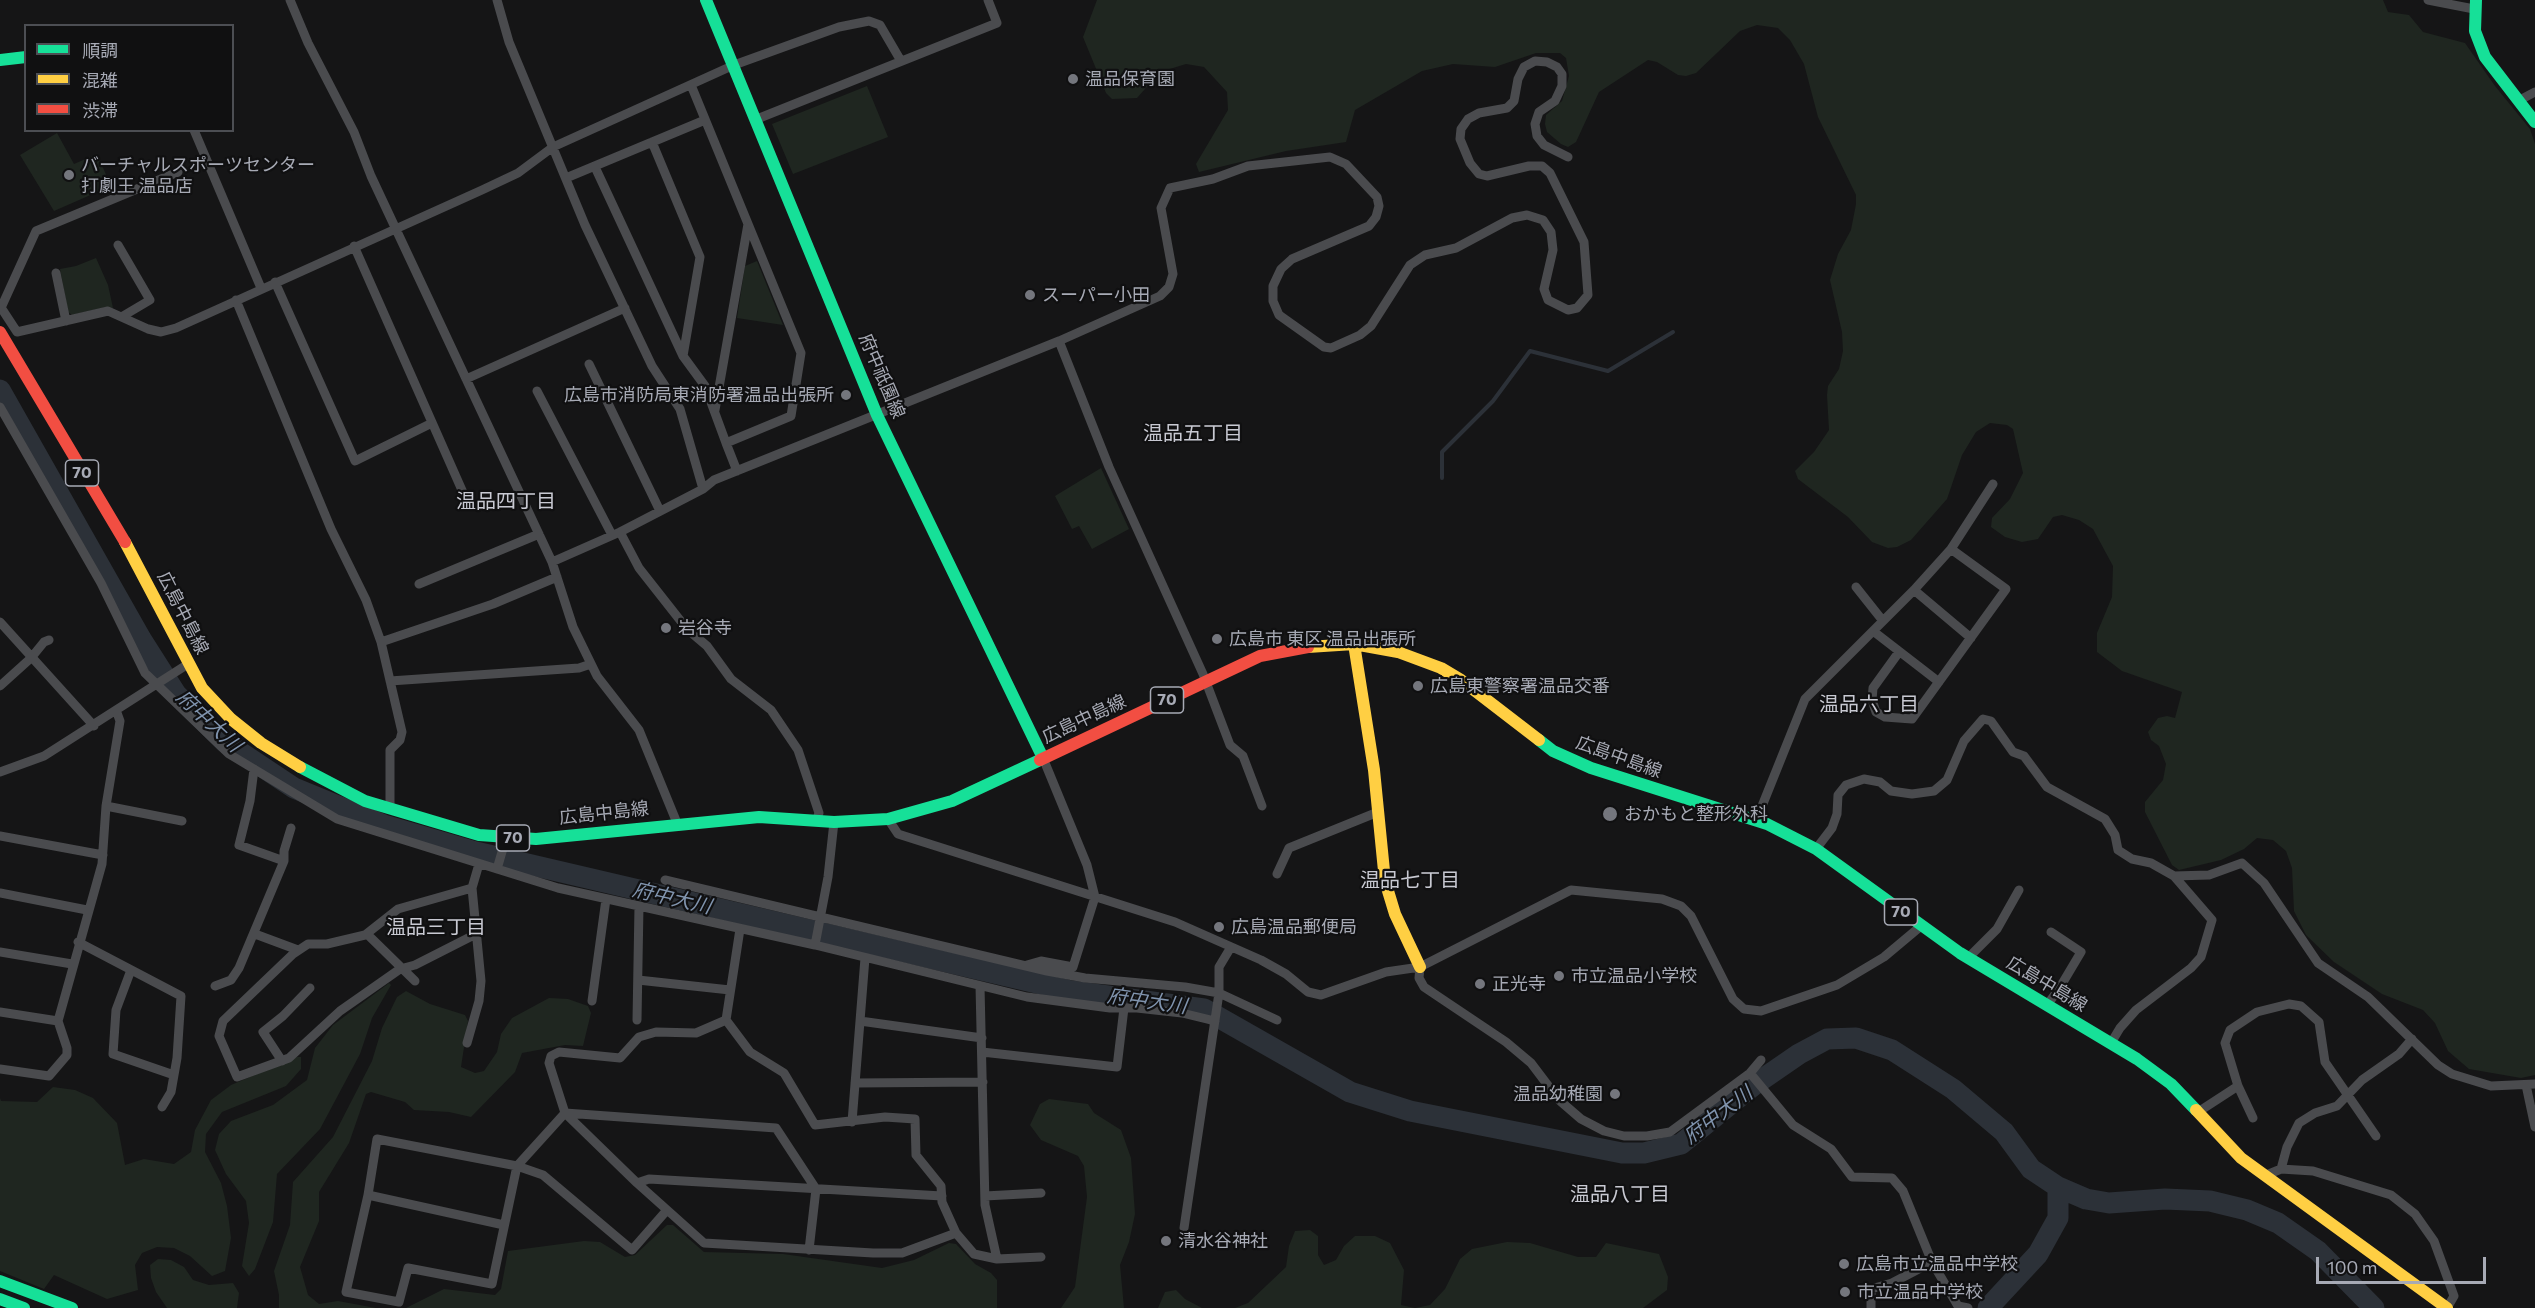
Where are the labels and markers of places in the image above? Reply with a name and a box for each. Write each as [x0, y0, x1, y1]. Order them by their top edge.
place label: 温品保育園 [1085, 68, 1175, 90]
marker: 温品保育園 [1066, 72, 1080, 86]
place label: バーチャルスポーツセンター 打劇王 温品店 [81, 154, 315, 196]
marker: バーチャルスポーツセンター 打劇王 温品店 [62, 168, 76, 182]
place label: スーパー小田 [1042, 284, 1150, 306]
marker: スーパー小田 [1023, 288, 1037, 302]
place label: 広島市消防局東消防署温品出張所 [564, 384, 834, 406]
marker: 広島市消防局東消防署温品出張所 [839, 388, 853, 402]
place label: 岩谷寺 [678, 617, 732, 639]
marker: 岩谷寺 [659, 621, 673, 635]
place label: 広島市 東区 温品出張所 [1229, 628, 1416, 650]
marker: 広島市 東区 温品出張所 [1210, 632, 1224, 646]
place label: 広島東警察署温品交番 [1430, 675, 1610, 697]
marker: 広島東警察署温品交番 [1411, 679, 1425, 693]
place label: おかもと整形外科 [1624, 803, 1768, 825]
marker: おかもと整形外科 [1601, 805, 1619, 823]
place label: 広島温品郵便局 [1231, 916, 1357, 938]
marker: 広島温品郵便局 [1212, 920, 1226, 934]
place label: 市立温品小学校 [1571, 965, 1697, 987]
marker: 市立温品小学校 [1552, 969, 1566, 983]
place label: 正光寺 [1492, 973, 1546, 995]
marker: 正光寺 [1473, 977, 1487, 991]
place label: 温品幼稚園 [1513, 1083, 1603, 1105]
marker: 温品幼稚園 [1608, 1087, 1622, 1101]
place label: 清水谷神社 [1178, 1230, 1268, 1252]
marker: 清水谷神社 [1159, 1234, 1173, 1248]
place label: 広島市立温品中学校 [1856, 1253, 2018, 1275]
marker: 広島市立温品中学校 [1837, 1257, 1851, 1271]
place label: 市立温品中学校 [1857, 1281, 1983, 1303]
marker: 市立温品中学校 [1838, 1285, 1852, 1299]

